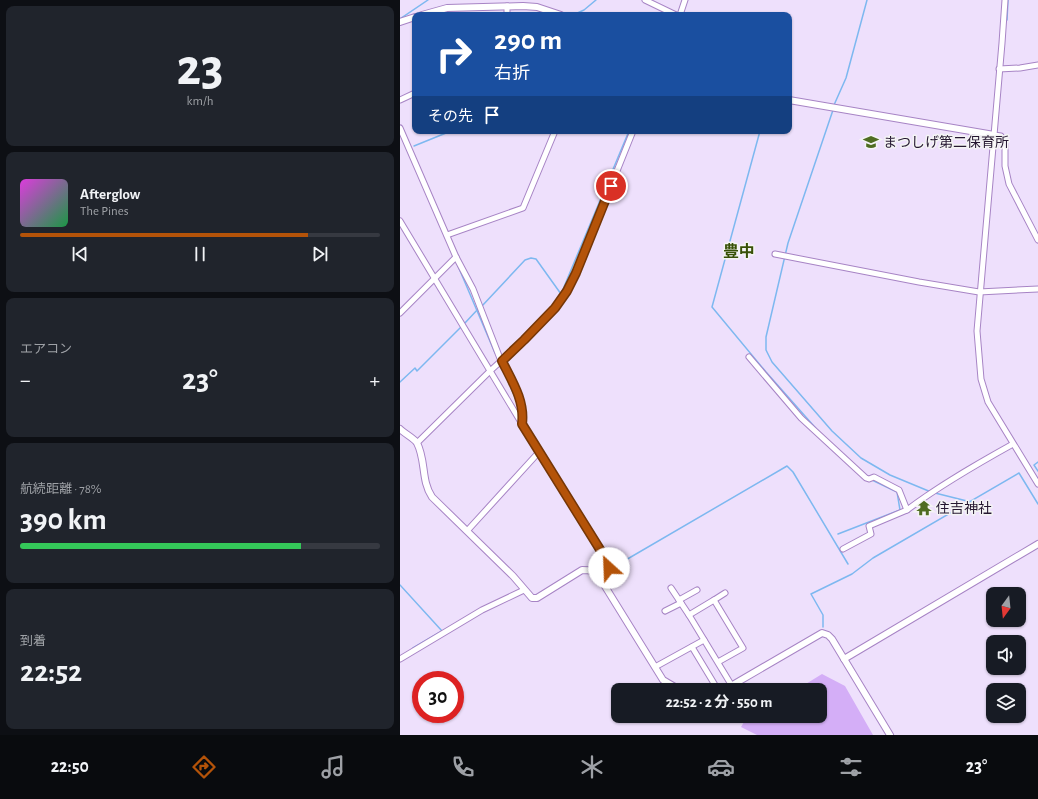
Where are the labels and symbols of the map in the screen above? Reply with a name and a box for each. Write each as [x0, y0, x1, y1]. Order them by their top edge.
school or university icon: まつしげ第二保育所 [862, 133, 880, 151]
place label: まつしげ第二保育所 [883, 134, 1009, 150]
pin [594, 169, 628, 203]
district label: 豊中 [723, 243, 755, 260]
temple icon: 住吉神社 [915, 499, 933, 517]
place label: 住吉神社 [936, 501, 992, 516]
position arrow [588, 547, 630, 589]
north arrow [986, 587, 1026, 627]
speed limit sign: 30 [412, 671, 464, 723]

